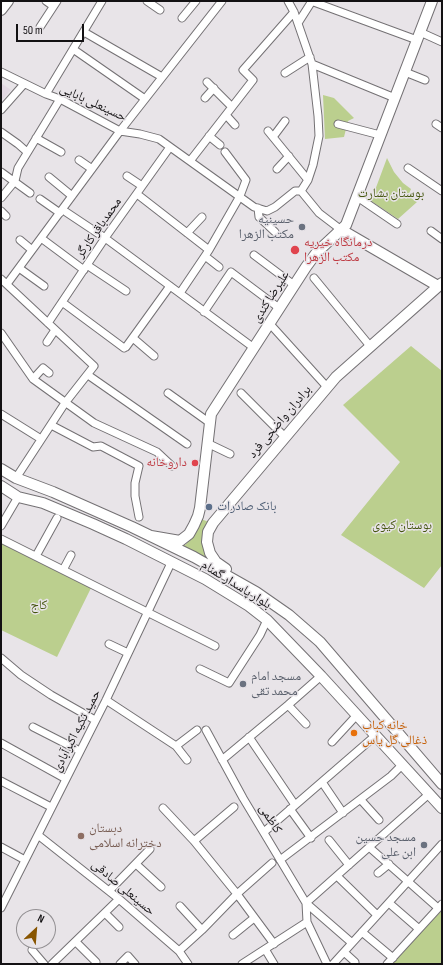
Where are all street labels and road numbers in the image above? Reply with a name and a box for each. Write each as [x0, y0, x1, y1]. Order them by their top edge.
street label: حسینعلی بابایی [57, 81, 129, 125]
street label: محمدباقر کارگر [73, 195, 125, 261]
street label: علیرضا کندی [249, 268, 293, 326]
street label: برادران واضحی فرد [245, 382, 315, 462]
street label: بلوار پاسدار گمنام [198, 557, 274, 613]
street label: حمید تکیه اکبرآبادی [50, 687, 104, 775]
street label: کاظمی [255, 801, 285, 837]
street label: حسینعلی صادقی [88, 857, 158, 919]

